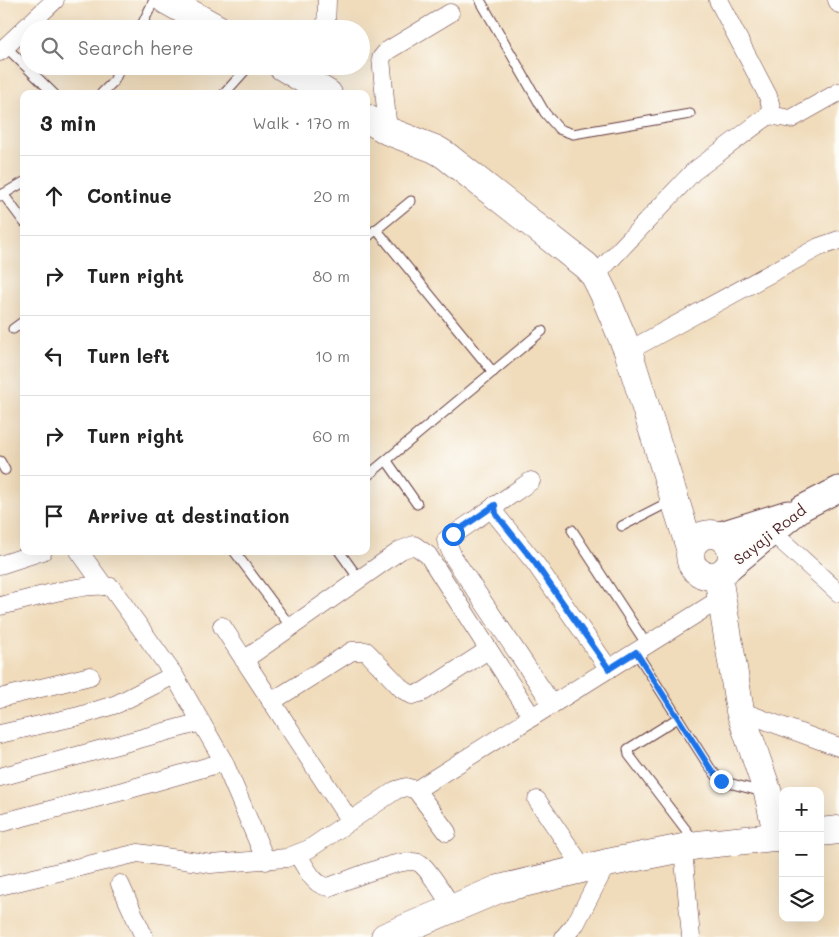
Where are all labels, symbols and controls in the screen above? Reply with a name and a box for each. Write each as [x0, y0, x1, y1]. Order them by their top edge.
search box [20, 20, 370, 75]
icon: search [38, 34, 66, 62]
text: Search here [78, 35, 194, 60]
text: 3 min [40, 109, 96, 136]
text: Walk · 170 m [252, 112, 350, 133]
icon: ahead [40, 182, 68, 210]
text: Continue [87, 183, 172, 208]
text: 20 m [313, 185, 350, 206]
icon: right [40, 262, 68, 290]
text: Turn right [87, 263, 184, 288]
text: 80 m [313, 265, 350, 286]
icon: left [40, 342, 68, 370]
text: Turn left [87, 343, 170, 368]
text: 10 m [315, 345, 350, 366]
icon: right [40, 422, 68, 450]
text: Turn right [87, 423, 184, 448]
text: 60 m [313, 425, 350, 446]
street label: Sayaji Road [729, 500, 810, 569]
icon: arrive [40, 502, 68, 530]
text: Arrive at destination [87, 503, 290, 528]
route start [442, 523, 465, 546]
route end [710, 770, 733, 793]
map controls [779, 787, 824, 922]
button: + [779, 787, 824, 832]
button: − [779, 832, 824, 877]
button: layers [779, 877, 824, 922]

